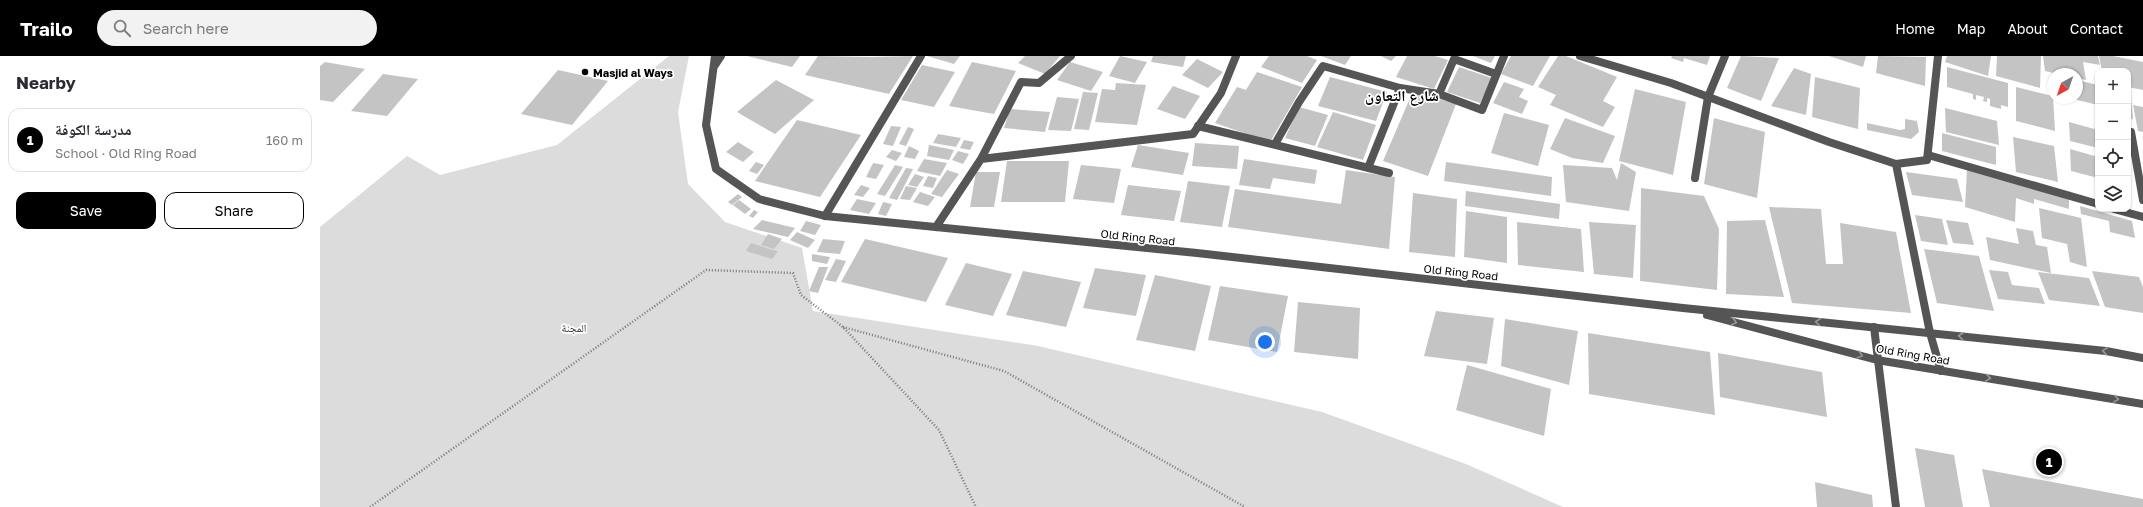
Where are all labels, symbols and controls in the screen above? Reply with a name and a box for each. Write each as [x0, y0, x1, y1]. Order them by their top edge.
search box [97, 10, 377, 46]
text: Trailo [20, 17, 73, 40]
icon: search [111, 17, 133, 39]
text: Search here [143, 19, 229, 37]
text: Home [1895, 20, 1935, 37]
text: Map [1957, 20, 1985, 37]
text: About [2007, 20, 2048, 37]
text: Contact [2070, 20, 2123, 37]
place label: Masjid al Ways [593, 66, 673, 79]
marker: Masjid al Ways [580, 67, 590, 77]
north arrow [2047, 68, 2083, 104]
map controls [2095, 68, 2131, 212]
button: + [2095, 68, 2131, 104]
text: Nearby [16, 72, 76, 93]
district label: شارع التعاون [1365, 86, 1439, 106]
button: − [2095, 104, 2131, 140]
text: مدرسة الكوفة [55, 120, 132, 138]
text: 1 [27, 132, 33, 148]
text: 160 m [266, 132, 303, 148]
button: locate [2095, 140, 2131, 176]
text: School · Old Ring Road [55, 145, 197, 161]
button: layers [2095, 176, 2131, 212]
button: Save [16, 192, 156, 229]
button: Share [164, 192, 304, 229]
street label: Old Ring Road [1100, 227, 1176, 247]
street label: Old Ring Road [1423, 262, 1499, 282]
one-way arrow [1731, 317, 1738, 326]
one-way arrow [1815, 317, 1821, 326]
park label: المجنة [561, 321, 587, 334]
your location [1255, 332, 1275, 352]
one-way arrow [1958, 332, 1964, 341]
street label: Old Ring Road [1875, 341, 1951, 367]
one-way arrow [2102, 347, 2108, 356]
one-way arrow [1857, 351, 1863, 359]
one-way arrow [1985, 373, 1991, 382]
one-way arrow [2113, 394, 2119, 403]
pin: 1 [2036, 447, 2062, 477]

